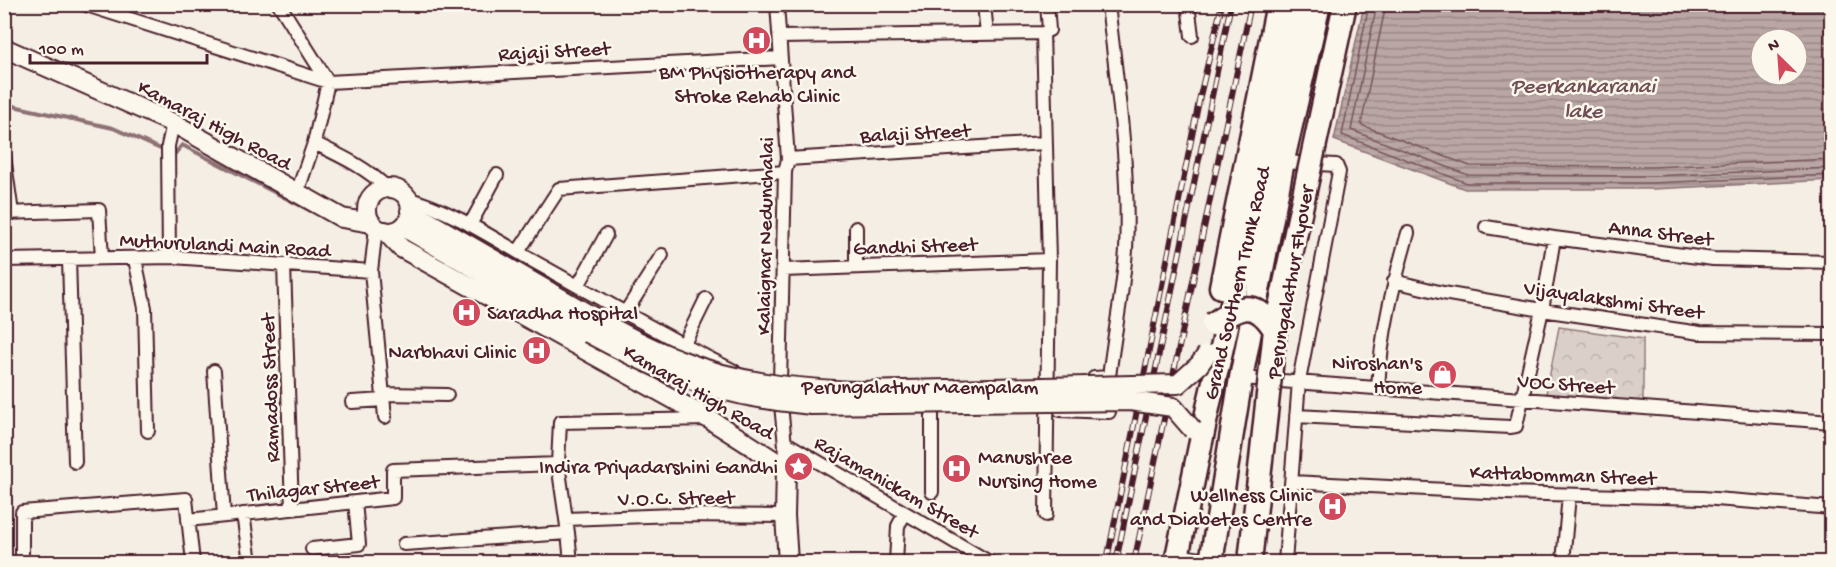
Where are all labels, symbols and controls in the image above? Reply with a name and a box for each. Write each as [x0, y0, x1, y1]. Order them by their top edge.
hospital icon: BM Physiotherapy and Stroke Rehab Clinic [741, 24, 773, 56]
scale bar [30, 27, 207, 65]
north arrow [1749, 27, 1809, 87]
text: N [1765, 36, 1783, 57]
street label: Rajaji Street [498, 38, 613, 69]
text: 100 m [38, 40, 84, 61]
place label: BM Physiotherapy and Stroke Rehab Clinic [658, 62, 857, 111]
water label: Peerkankaranai lake [1511, 75, 1658, 126]
street label: Kamaraj High Road [132, 76, 296, 179]
street label: Balaji Street [858, 120, 973, 151]
street label: Kalaignar Nedunchalai [753, 137, 782, 335]
street label: Grand Southern Trunk Road [1200, 163, 1279, 403]
street label: Perungalathur Flyover [1263, 182, 1322, 382]
street label: Anna Street [1607, 217, 1717, 255]
street label: Muthurulandi Main Road [119, 229, 333, 266]
street label: Gandhi Street [853, 234, 980, 263]
street label: Vijayalakshmi Street [1521, 277, 1707, 328]
hospital icon: Saradha Hospital [450, 296, 482, 328]
place label: Saradha Hospital [487, 303, 638, 328]
street label: Ramadoss Street [257, 311, 288, 463]
hospital icon: Narbhavi Clinic [521, 335, 553, 367]
street label: Kamaraj High Road [617, 341, 779, 448]
place label: Narbhavi Clinic [388, 342, 517, 367]
place label: Niroshan's Home [1332, 353, 1423, 402]
shop icon: Niroshan's Home [1427, 358, 1459, 390]
street label: VOC Street [1516, 371, 1617, 403]
street label: Perungalathur Maempalam [801, 377, 1039, 402]
street label: Rajamanickam Street [809, 432, 984, 547]
place label: Manushree Nursing Home [978, 447, 1098, 496]
place icon: Indira Priyadarshini Gandhi [783, 450, 815, 482]
hospital icon: Manushree Nursing Home [941, 452, 973, 484]
place label: Indira Priyadarshini Gandhi [539, 457, 778, 482]
street label: Kattabomman Street [1469, 462, 1659, 493]
street label: Thilagar Street [245, 471, 383, 510]
place label: Wellness Clinic and Diabetes Centre [1130, 485, 1313, 534]
street label: V.O.C. Street [617, 487, 737, 514]
hospital icon: Wellness Clinic and Diabetes Centre [1317, 490, 1349, 522]

